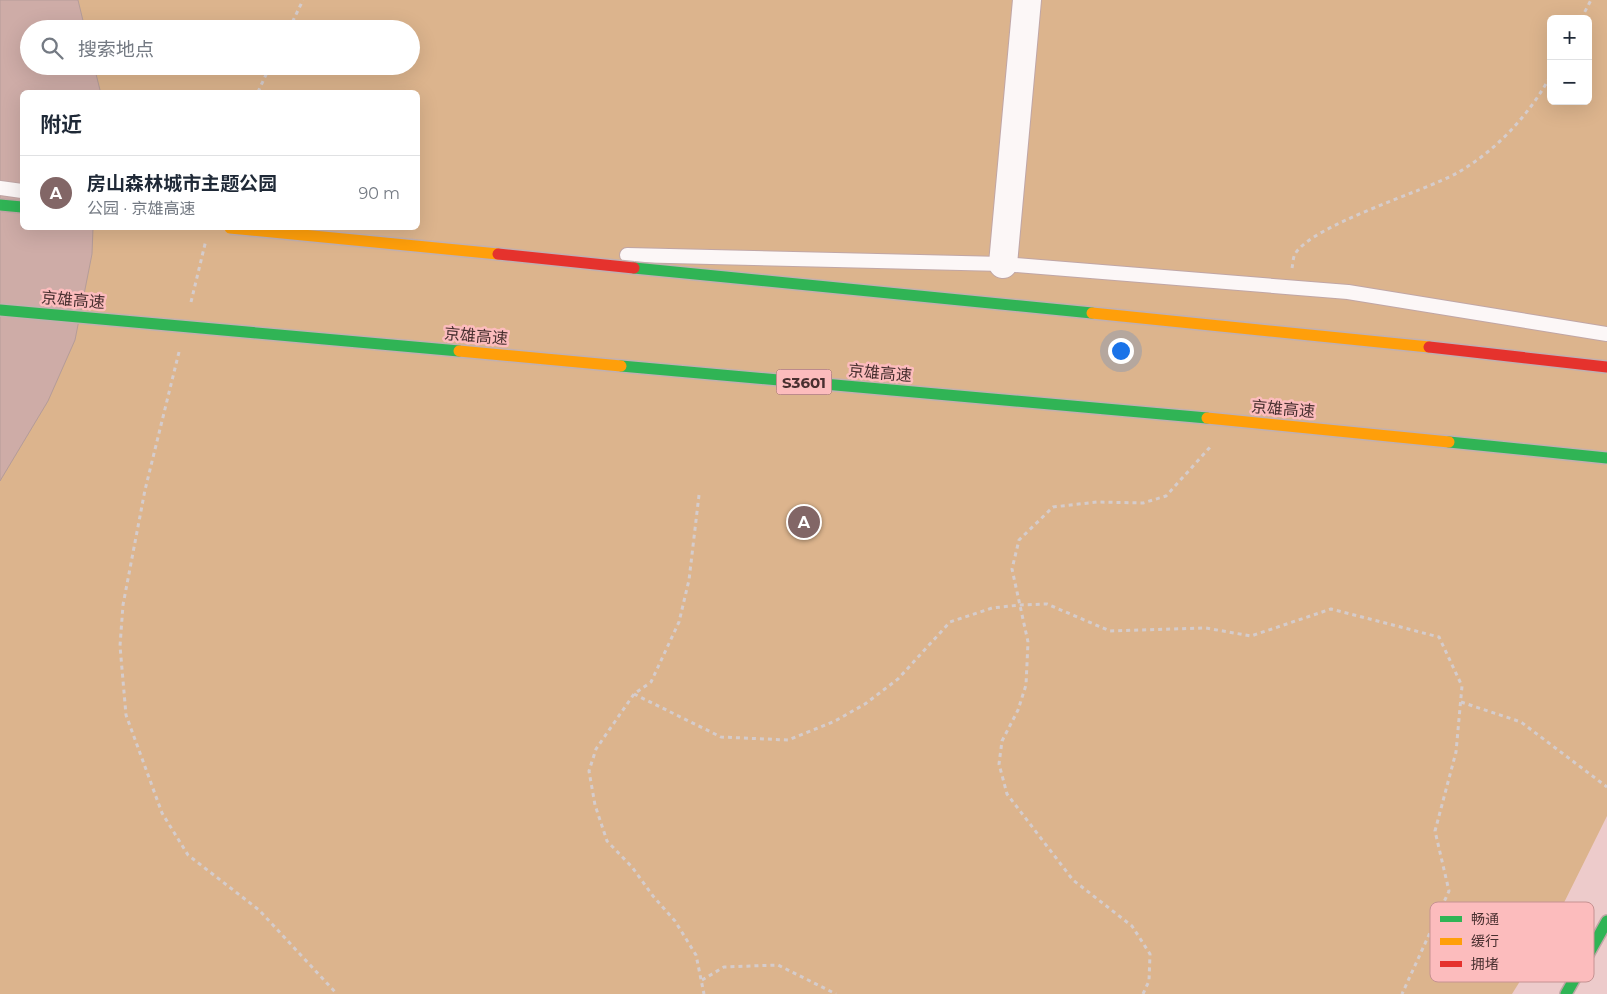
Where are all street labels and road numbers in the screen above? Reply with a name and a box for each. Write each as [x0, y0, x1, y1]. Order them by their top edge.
street label: 京雄高速 [40, 288, 106, 312]
street label: 京雄高速 [443, 324, 509, 348]
street label: 京雄高速 [847, 361, 913, 385]
road number: S3601 [776, 370, 832, 394]
street label: 京雄高速 [1250, 397, 1316, 421]

